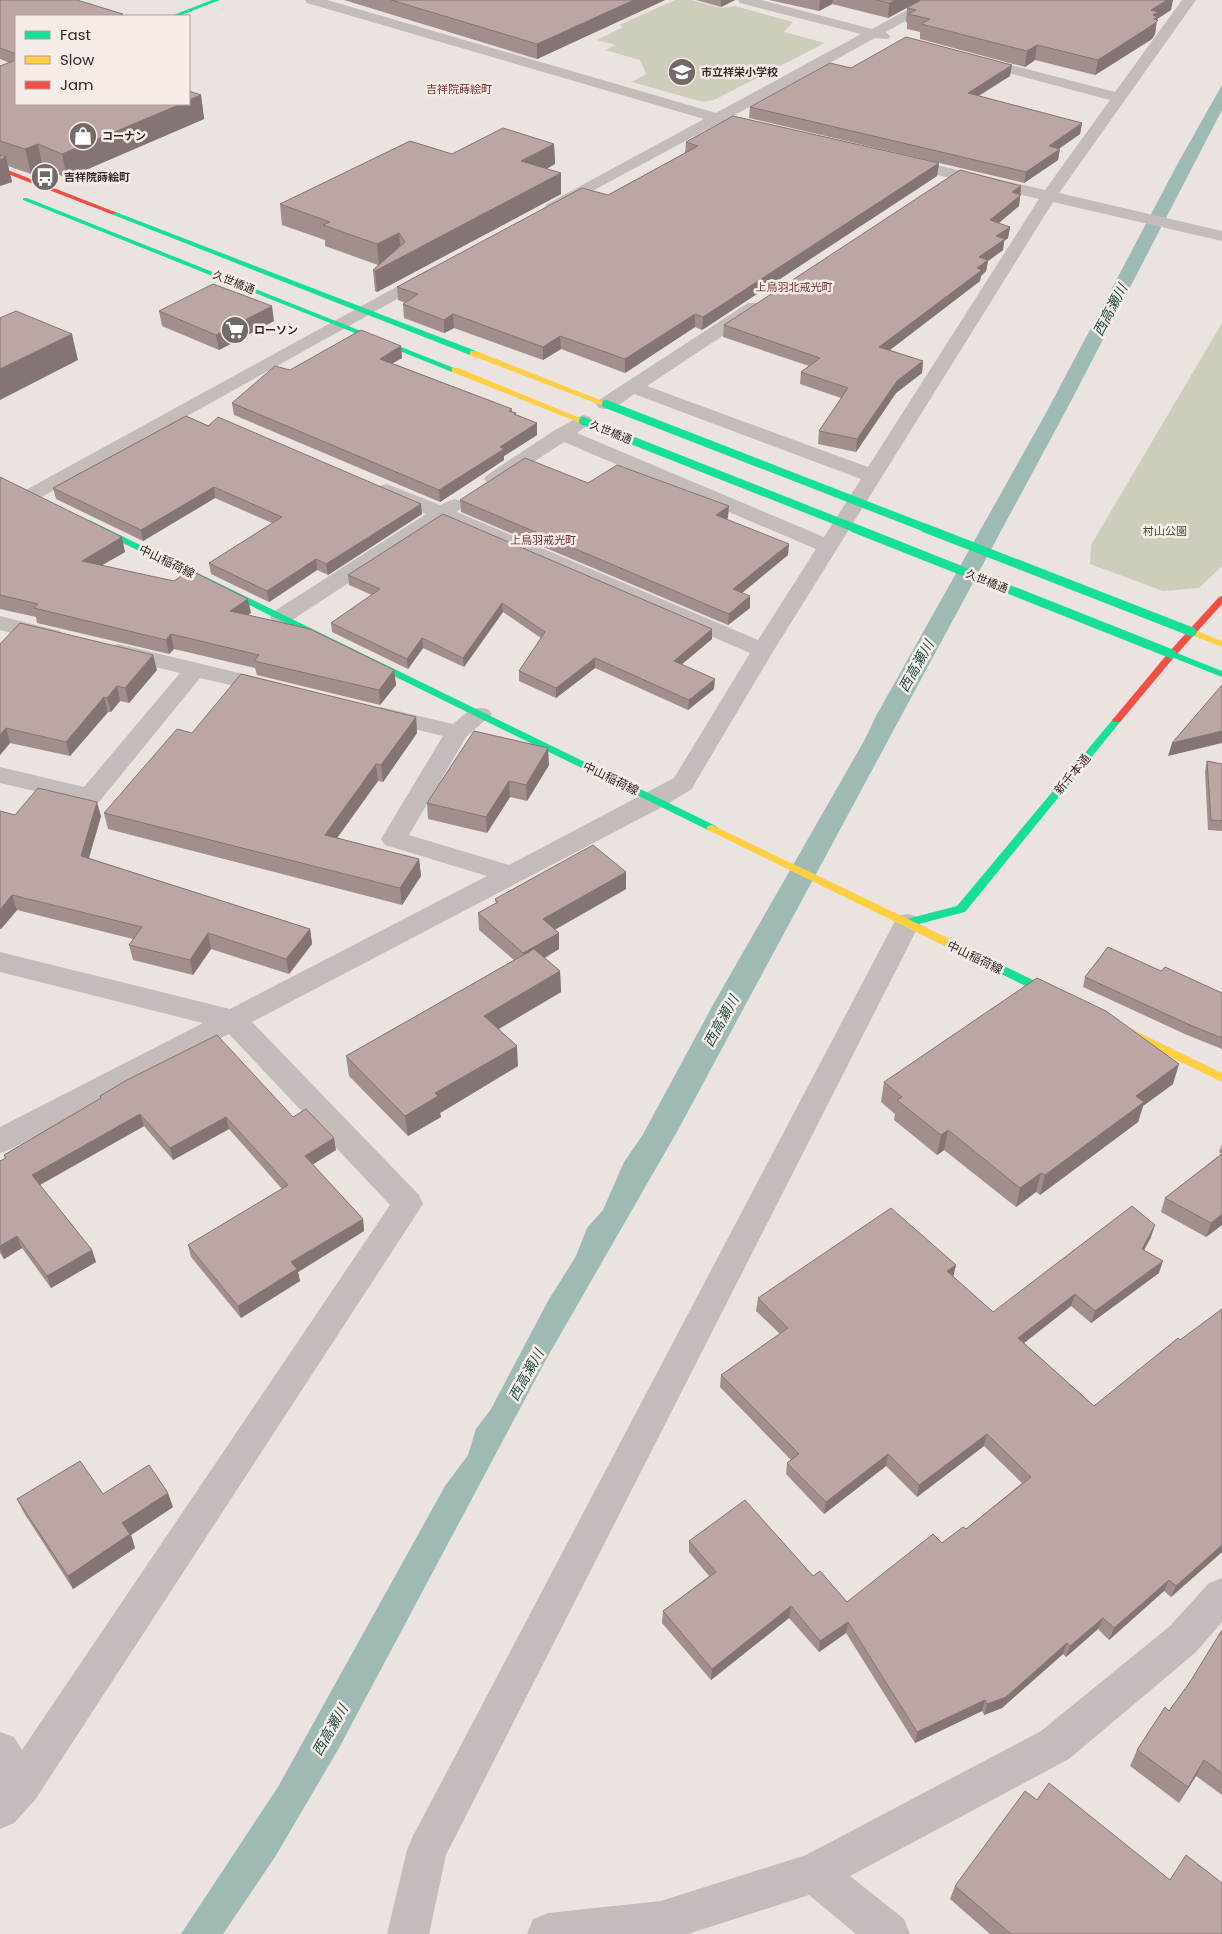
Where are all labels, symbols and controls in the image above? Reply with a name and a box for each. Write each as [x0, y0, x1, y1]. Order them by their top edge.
legend [15, 15, 190, 105]
text: Fast [60, 24, 91, 45]
text: Slow [60, 49, 95, 70]
school or university icon: 市立祥栄小学校 [667, 57, 697, 87]
place label: 市立祥栄小学校 [701, 64, 778, 80]
text: Jam [60, 74, 94, 95]
district label: 吉祥院蒔絵町 [426, 81, 492, 97]
shop icon: コーナン [68, 121, 98, 151]
place label: コーナン [102, 128, 146, 144]
bus stop icon: 吉祥院蒔絵町 [30, 162, 60, 192]
place label: 吉祥院蒔絵町 [64, 169, 130, 185]
street label: 久世橋通 [211, 266, 257, 298]
district label: 上鳥羽北戒光町 [756, 279, 833, 295]
water label: 西高瀬川 [1088, 279, 1133, 339]
supermarket icon: ローソン [220, 315, 250, 345]
place label: ローソン [254, 322, 298, 338]
street label: 久世橋通 [588, 416, 634, 448]
park label: 村山公園 [1143, 523, 1187, 539]
district label: 上鳥羽戒光町 [510, 532, 576, 548]
street label: 中山稲荷線 [136, 540, 198, 582]
street label: 久世橋通 [964, 565, 1010, 597]
water label: 西高瀬川 [894, 635, 939, 695]
street label: 新千本通 [1050, 750, 1094, 798]
street label: 中山稲荷線 [580, 757, 642, 799]
street label: 中山稲荷線 [944, 936, 1006, 978]
water label: 西高瀬川 [699, 990, 744, 1050]
water label: 西高瀬川 [504, 1344, 549, 1404]
water label: 西高瀬川 [307, 1699, 354, 1759]

